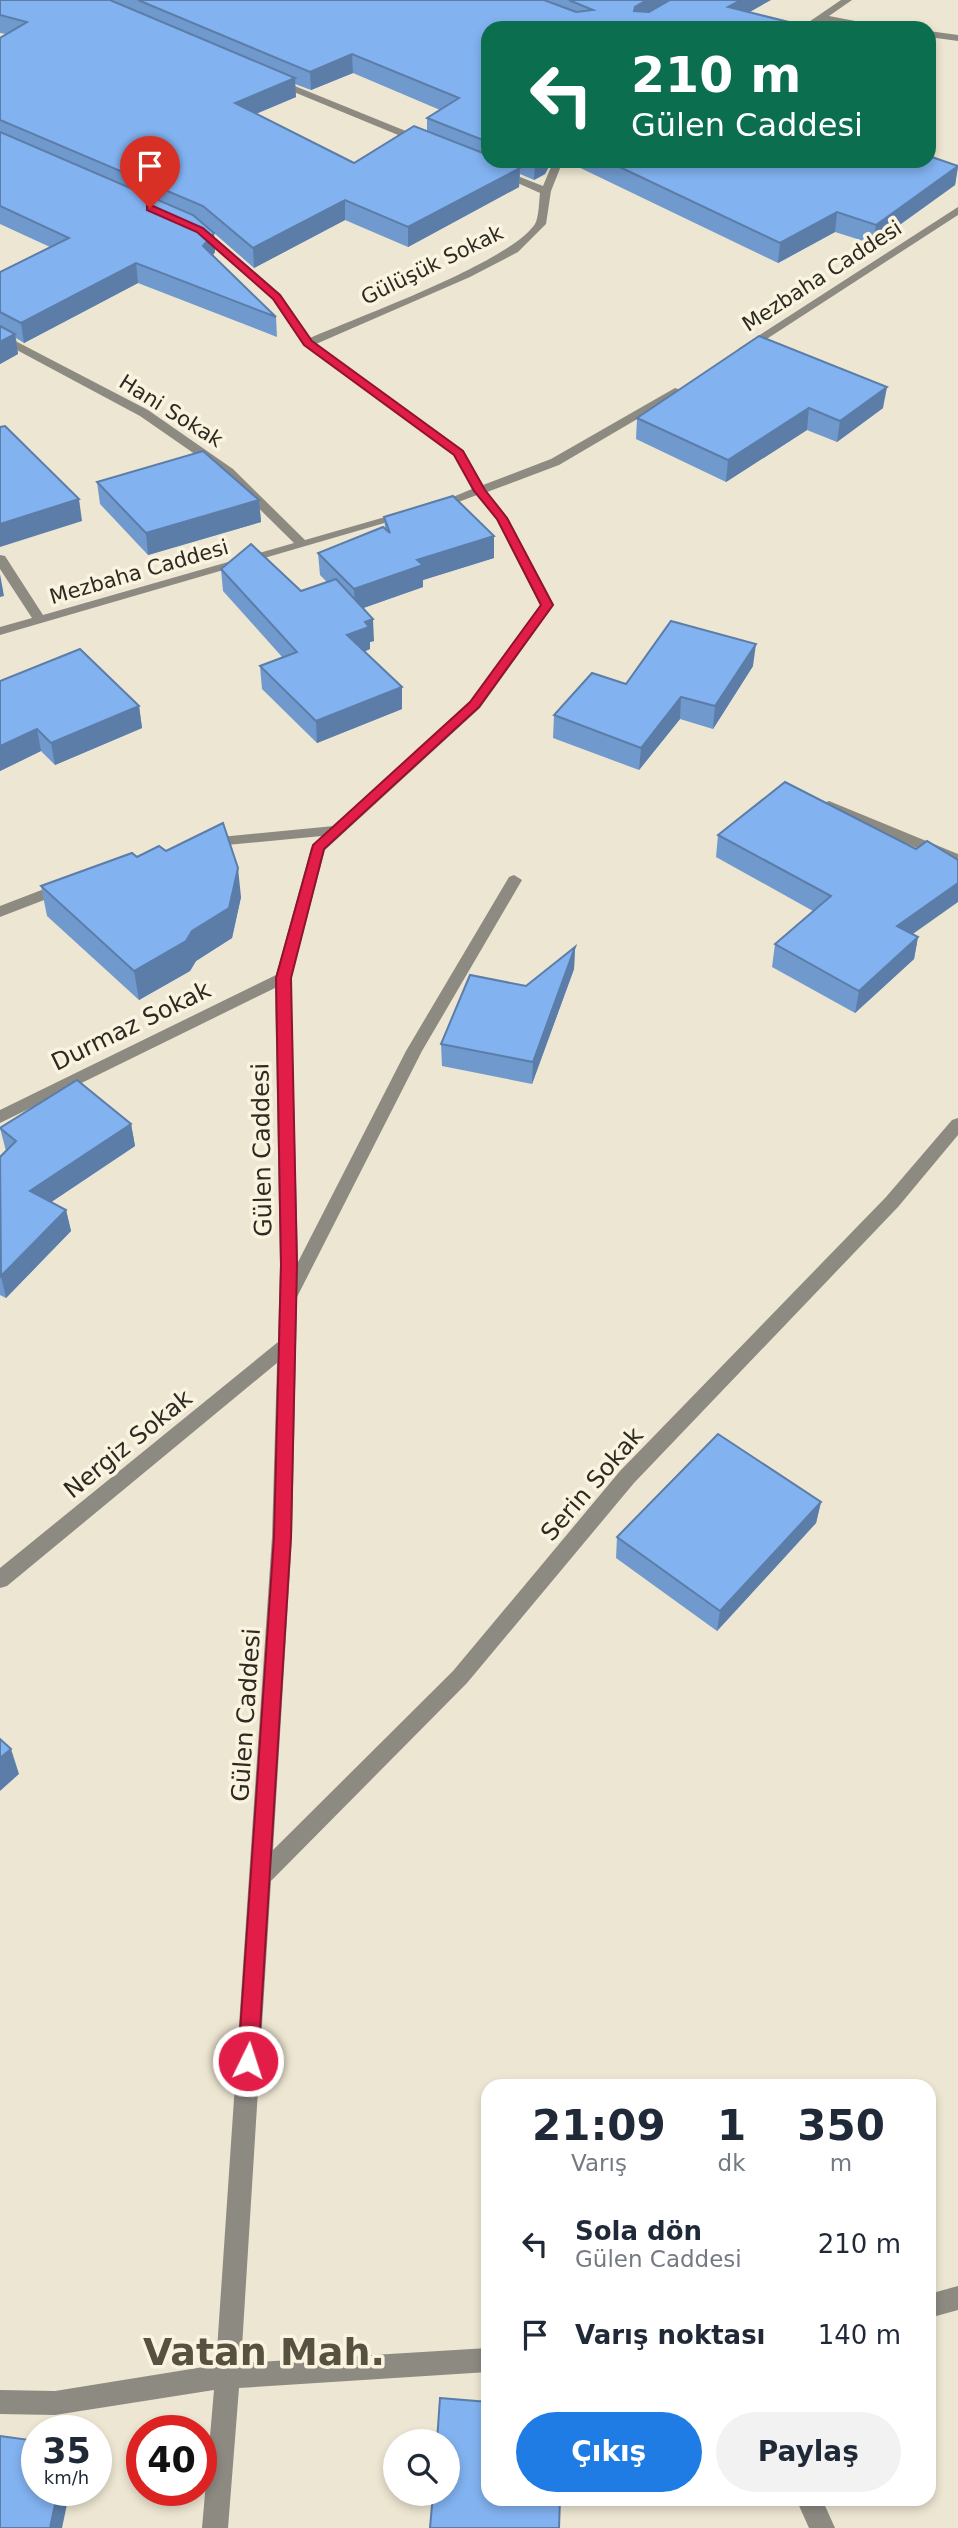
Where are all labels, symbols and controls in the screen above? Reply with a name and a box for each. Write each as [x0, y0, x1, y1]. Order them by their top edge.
text: 210 m [631, 47, 801, 104]
icon: left [516, 49, 607, 140]
text: Gülen Caddesi [631, 106, 863, 144]
pin [120, 136, 180, 208]
icon: arrive [131, 147, 169, 185]
street label: Mezbaha Caddesi [738, 216, 906, 336]
street label: Gülüşük Sokak [357, 220, 508, 310]
street label: Hani Sokak [115, 370, 228, 453]
street label: Mezbaha Caddesi [47, 535, 231, 609]
street label: Durmaz Sokak [47, 975, 215, 1077]
street label: Gülen Caddesi [246, 1063, 278, 1237]
street label: Nergiz Sokak [58, 1384, 198, 1504]
street label: Serin Sokak [535, 1421, 649, 1547]
street label: Gülen Caddesi [226, 1627, 266, 1803]
position arrow [211, 2024, 285, 2098]
text: 21:09 [532, 2101, 666, 2150]
text: 1 [717, 2101, 746, 2150]
text: 350 [797, 2101, 885, 2150]
text: Varış [571, 2150, 627, 2176]
text: dk [718, 2150, 745, 2176]
text: m [830, 2150, 852, 2176]
text: Sola dön [575, 2216, 702, 2246]
icon: left [516, 2225, 554, 2263]
text: 210 m [818, 2229, 901, 2259]
text: Gülen Caddesi [575, 2246, 742, 2272]
icon: arrive [516, 2316, 554, 2354]
text: Varış noktası [575, 2320, 766, 2350]
text: 140 m [818, 2320, 901, 2350]
district label: Vatan Mah. [143, 2330, 385, 2374]
button: Çıkış [516, 2412, 702, 2492]
button: Paylaş [716, 2412, 901, 2492]
speed limit sign: 40 [126, 2415, 217, 2506]
map controls [383, 2429, 460, 2506]
button: search [383, 2429, 460, 2506]
text: 35 [42, 2431, 91, 2471]
text: km/h [44, 2467, 89, 2488]

